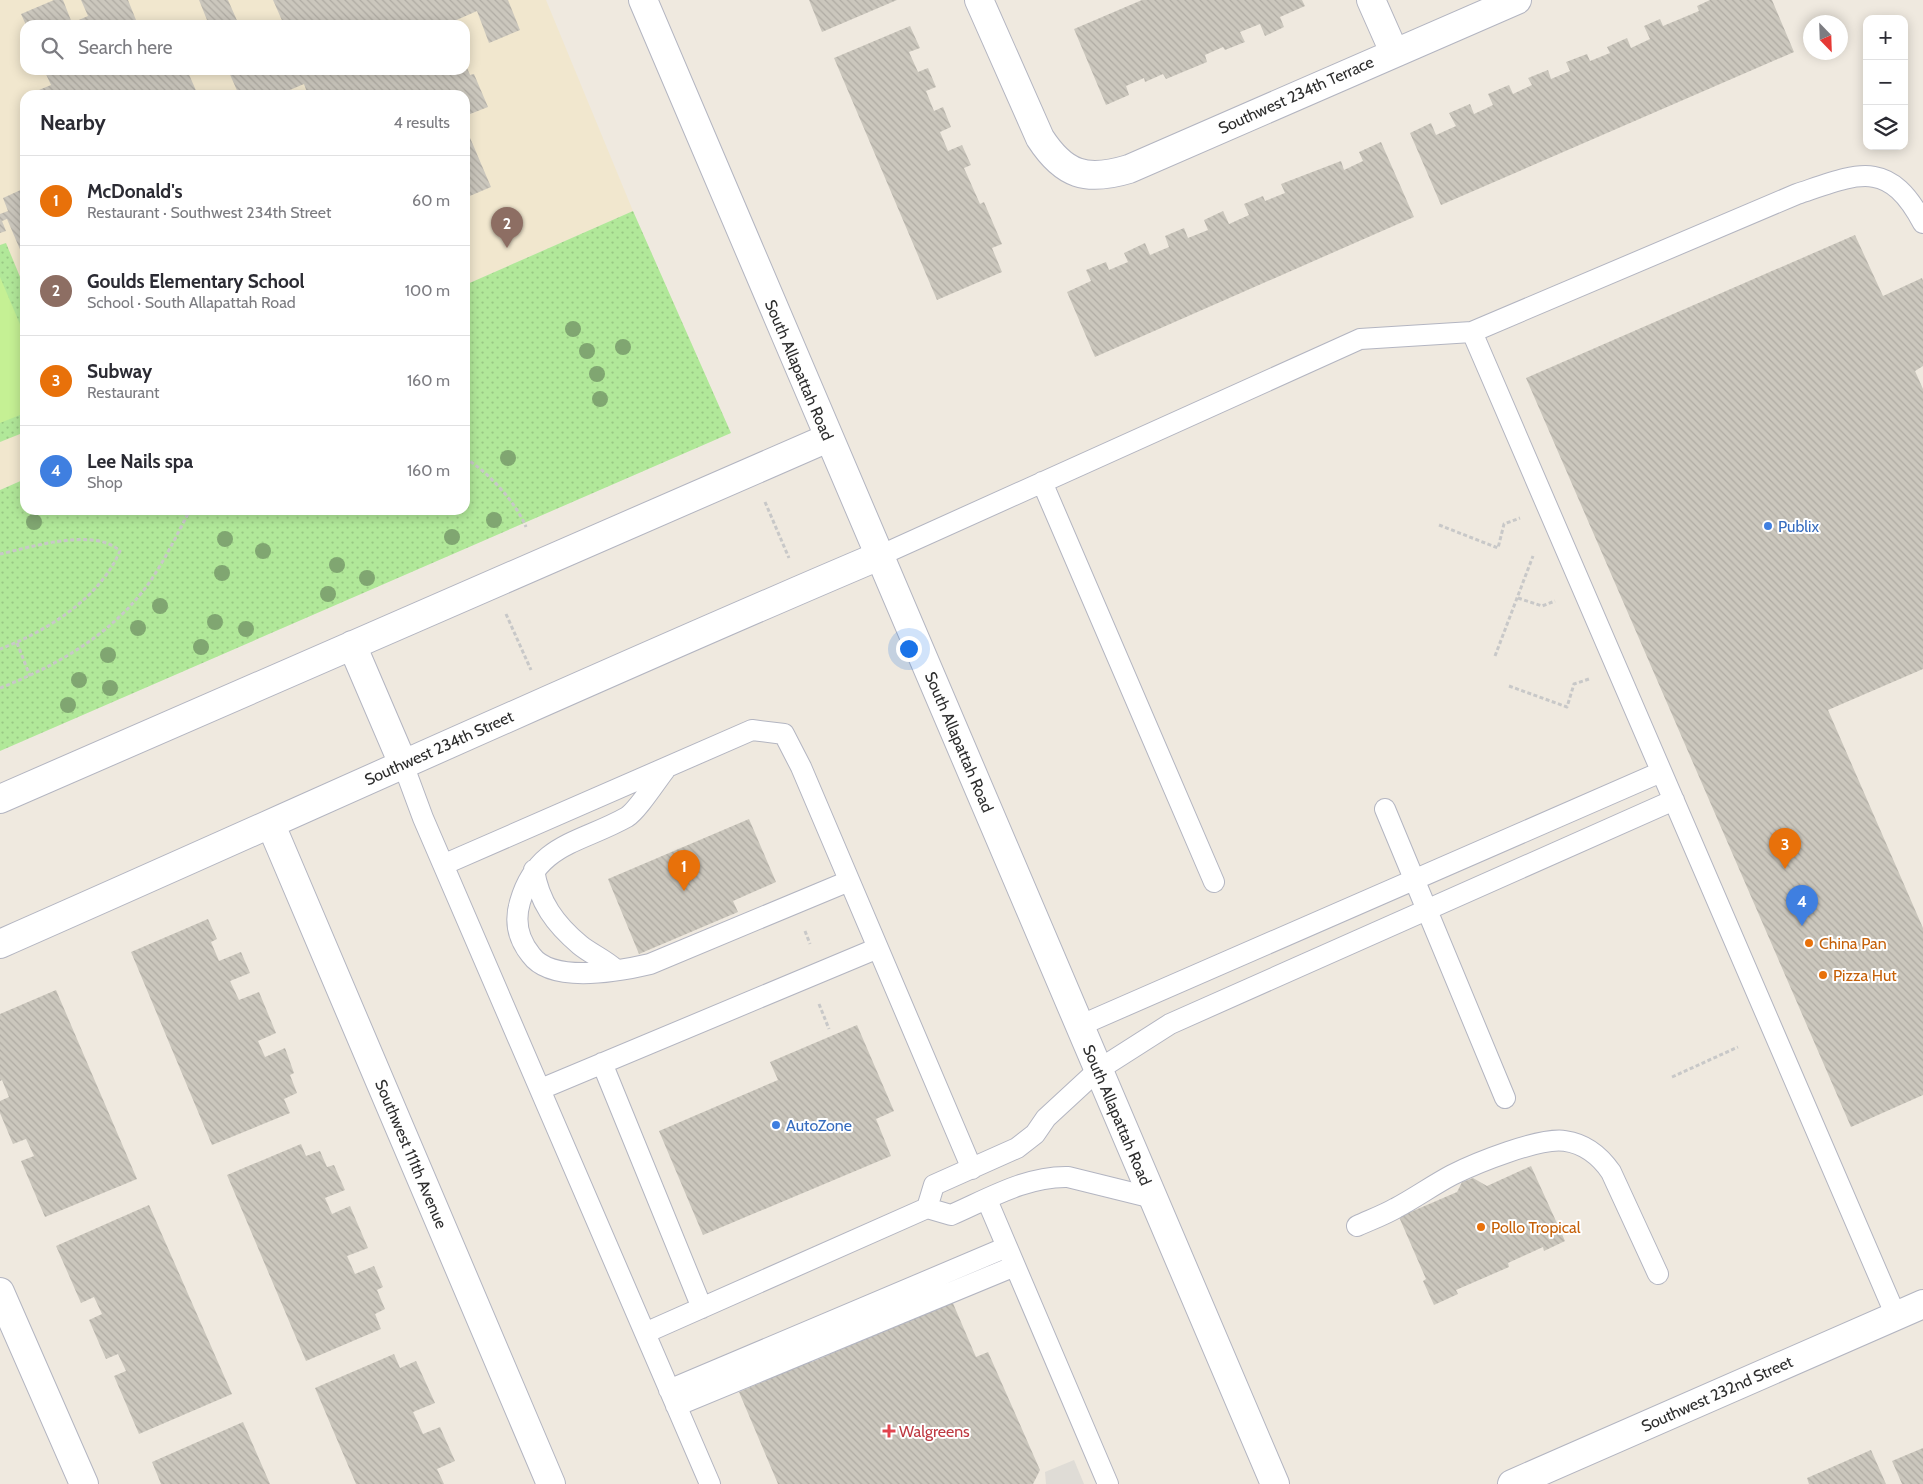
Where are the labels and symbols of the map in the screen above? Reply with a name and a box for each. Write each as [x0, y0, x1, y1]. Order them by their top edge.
north arrow [1803, 15, 1848, 60]
street label: Southwest 234th Terrace [1215, 52, 1377, 138]
pin: 2 [491, 207, 523, 248]
street label: South Allapattah Road [761, 297, 837, 443]
place label: Publix [1778, 517, 1819, 536]
marker: Publix [1762, 520, 1774, 532]
your location [896, 636, 922, 662]
street label: South Allapattah Road [921, 669, 997, 815]
street label: Southwest 234th Street [362, 706, 517, 789]
pin: 3 [1769, 828, 1801, 869]
pin: 1 [668, 850, 700, 891]
pin: 4 [1786, 885, 1818, 926]
place label: China Pan [1819, 934, 1887, 953]
marker: China Pan [1803, 937, 1815, 949]
place label: Pizza Hut [1833, 966, 1897, 985]
marker: Pizza Hut [1817, 969, 1829, 981]
street label: South Allapattah Road [1079, 1042, 1155, 1188]
street label: Southwest 111th Avenue [371, 1077, 451, 1231]
place label: AutoZone [786, 1116, 852, 1135]
marker: AutoZone [770, 1119, 782, 1131]
place label: Pollo Tropical [1491, 1218, 1581, 1237]
marker: Pollo Tropical [1475, 1221, 1487, 1233]
street label: Southwest 232nd Street [1638, 1352, 1796, 1436]
place label: Walgreens [899, 1422, 970, 1441]
marker: Walgreens [883, 1425, 895, 1437]

